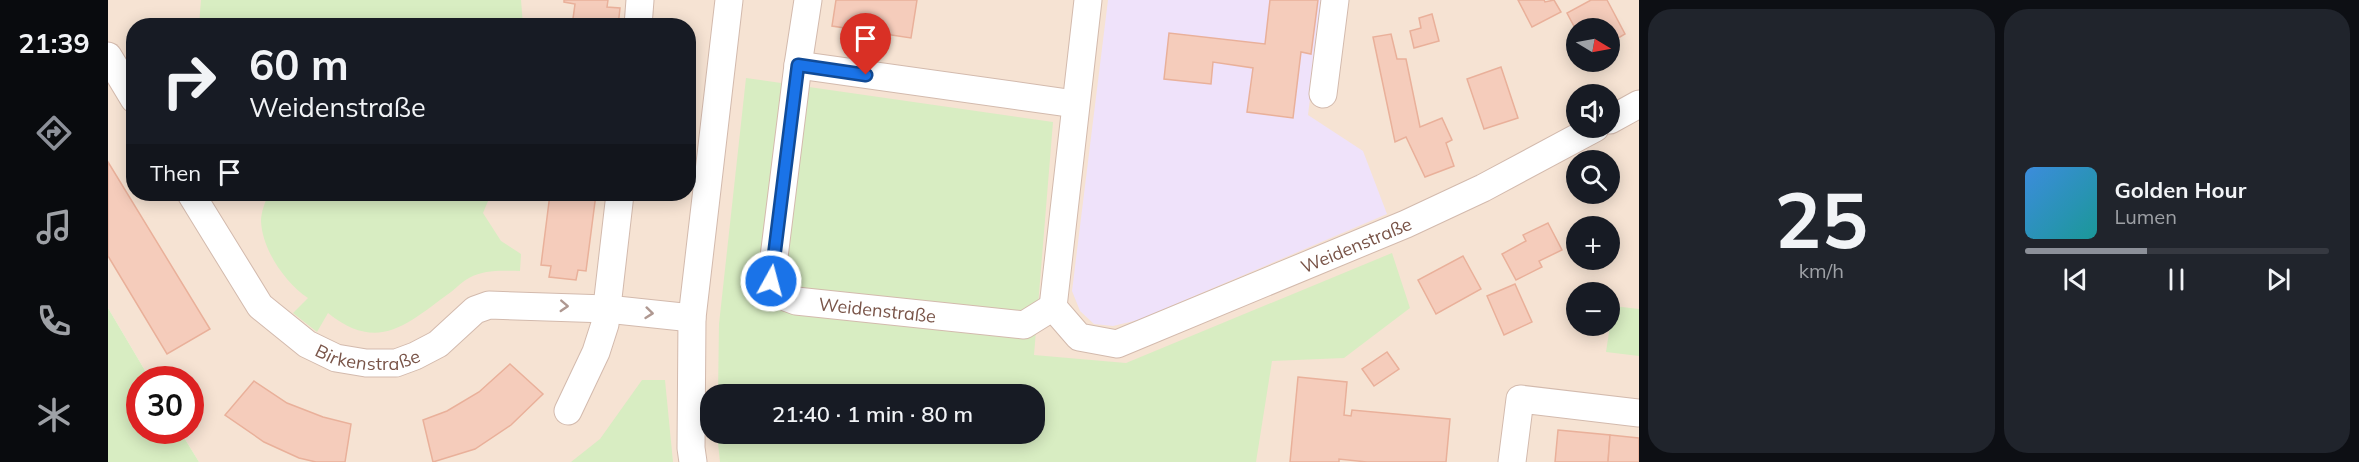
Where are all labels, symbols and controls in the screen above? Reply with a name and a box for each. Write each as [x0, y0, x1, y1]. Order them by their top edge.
pin [840, 13, 891, 75]
north arrow [1566, 18, 1620, 72]
map controls [1566, 18, 1620, 336]
icon: arrive [849, 22, 882, 55]
text: 21:39 [18, 26, 90, 60]
text: 60 m [249, 38, 349, 91]
icon: right [150, 42, 228, 120]
button: sound [1566, 84, 1620, 138]
text: Weidenstraße [249, 90, 426, 124]
icon: directions [33, 112, 75, 154]
button: search [1566, 150, 1620, 204]
icon: arrive [213, 156, 246, 189]
text: Then [150, 159, 201, 187]
text: 25 [1774, 170, 1868, 268]
text: Golden Hour [2115, 176, 2246, 204]
text: Lumen [2115, 204, 2177, 229]
icon: music [33, 206, 75, 248]
street label: Weidenstraße [1297, 212, 1415, 278]
button: + [1566, 216, 1620, 270]
position arrow [739, 249, 803, 313]
text: km/h [1799, 258, 1844, 283]
icon: previous [2059, 263, 2092, 296]
icon: pause [2160, 263, 2193, 296]
icon: next [2262, 263, 2295, 296]
button: − [1566, 282, 1620, 336]
street label: Weidenstraße [818, 292, 937, 327]
icon: phone [33, 300, 75, 342]
one-way arrow [559, 300, 568, 313]
one-way arrow [645, 306, 654, 319]
street label: Birkenstraße [312, 338, 423, 375]
speed limit sign: 30 [126, 366, 204, 444]
icon: climate [33, 394, 75, 436]
text: 21:40 · 1 min · 80 m [772, 400, 973, 428]

